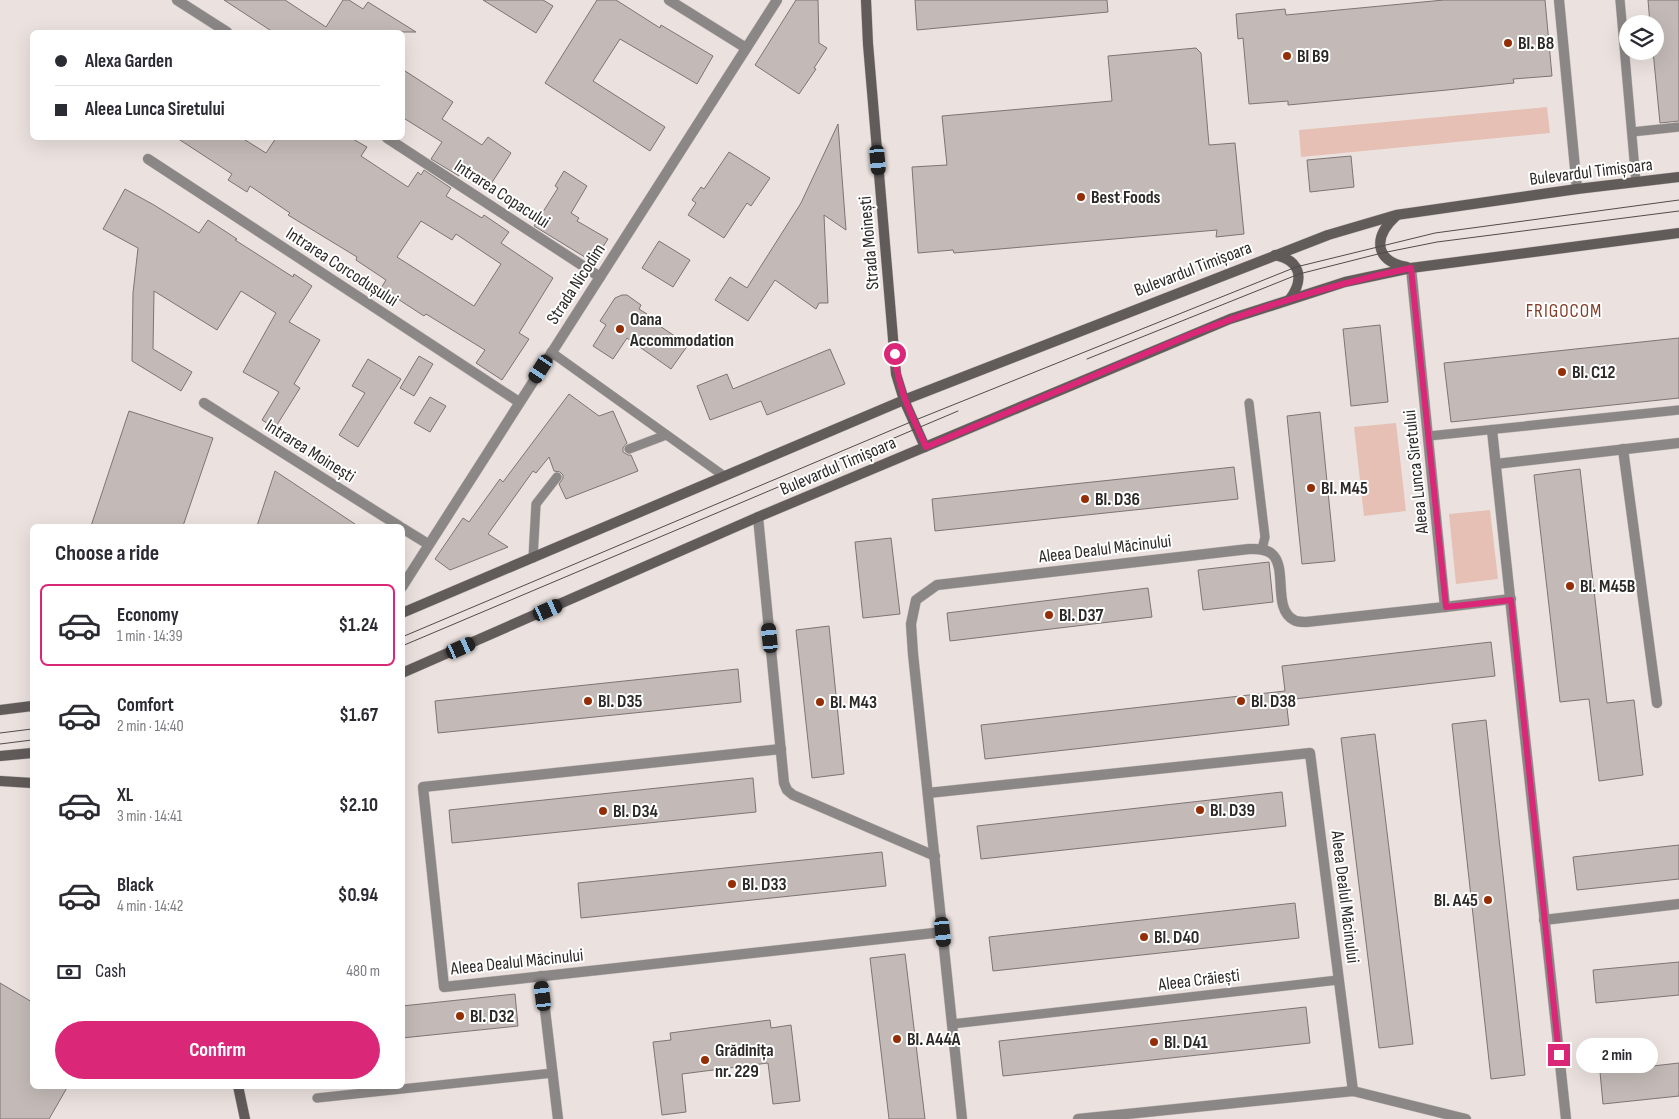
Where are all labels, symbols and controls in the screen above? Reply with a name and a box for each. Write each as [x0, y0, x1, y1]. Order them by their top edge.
map controls [1619, 15, 1664, 60]
button: layers [1619, 15, 1664, 60]
place label: Bl. B8 [1518, 33, 1554, 54]
marker: Bl. B8 [1502, 37, 1514, 49]
place label: Bl B9 [1297, 46, 1329, 67]
text: Alexa Garden [85, 50, 173, 73]
marker: Bl B9 [1281, 50, 1293, 62]
text: Aleea Lunca Siretului [85, 98, 225, 121]
car [869, 144, 886, 176]
street label: Bulevardul Timișoara [1528, 154, 1654, 190]
street label: Intrarea Copacului [450, 155, 554, 233]
place label: Best Foods [1091, 187, 1161, 208]
marker: Best Foods [1075, 191, 1087, 203]
street label: Strada Moinești [854, 195, 884, 291]
street label: Intrarea Corcodușului [282, 223, 402, 311]
street label: Bulevardul Timișoara [1131, 237, 1255, 301]
street label: Strada Nicodim [542, 240, 610, 328]
district label: FRIGOCOM [1526, 300, 1602, 323]
place label: Oana Accommodation [629, 309, 734, 351]
marker: Oana Accommodation [614, 323, 626, 335]
route start [884, 343, 906, 365]
car [526, 352, 555, 386]
place label: Bl. C12 [1572, 362, 1616, 383]
marker: Bl. C12 [1556, 366, 1568, 378]
street label: Aleea Lunca Siretului [1399, 409, 1433, 536]
street label: Intrarea Moinești [261, 415, 359, 487]
street label: Bulevardul Timișoara [777, 432, 899, 500]
place label: Bl. M45 [1321, 478, 1368, 499]
marker: Bl. M45 [1305, 482, 1317, 494]
place label: Bl. D36 [1095, 489, 1140, 510]
marker: Bl. D36 [1079, 493, 1091, 505]
street label: Aleea Dealul Măcinului [1037, 530, 1172, 568]
text: Choose a ride [55, 540, 159, 567]
place label: Bl. M45B [1580, 576, 1636, 597]
marker: Bl. M45B [1564, 580, 1576, 592]
car [531, 597, 564, 623]
icon: car [57, 603, 102, 648]
text: Economy [117, 604, 179, 627]
place label: Bl. D37 [1059, 605, 1104, 626]
marker: Bl. D37 [1043, 609, 1055, 621]
text: $1.24 [339, 614, 378, 637]
car [760, 622, 779, 654]
text: 1 min · 14:39 [117, 627, 183, 646]
car [444, 635, 477, 661]
place label: Bl. D35 [598, 691, 643, 712]
place label: Bl. D38 [1251, 691, 1296, 712]
place label: Bl. M43 [830, 692, 877, 713]
icon: car [57, 693, 102, 738]
text: Comfort [117, 694, 174, 717]
marker: Bl. D35 [582, 695, 594, 707]
marker: Bl. D38 [1235, 695, 1247, 707]
marker: Bl. M43 [814, 696, 826, 708]
text: $1.67 [339, 704, 378, 727]
text: 2 min · 14:40 [117, 717, 184, 736]
icon: car [57, 783, 102, 828]
text: XL [117, 784, 133, 807]
text: $2.10 [339, 794, 378, 817]
place label: Bl. D39 [1210, 800, 1255, 821]
place label: Bl. D34 [613, 801, 659, 822]
marker: Bl. D39 [1194, 804, 1206, 816]
marker: Bl. D34 [597, 805, 609, 817]
text: 3 min · 14:41 [117, 807, 182, 826]
street label: Aleea Dealul Măcinului [1326, 829, 1364, 964]
icon: car [57, 873, 102, 918]
text: Black [117, 874, 154, 897]
place label: Bl. D33 [742, 874, 787, 895]
marker: Bl. D33 [726, 878, 738, 890]
text: $0.94 [338, 884, 378, 907]
place label: Bl. A45 [1434, 890, 1478, 911]
marker: Bl. A45 [1482, 894, 1494, 906]
text: 4 min · 14:42 [117, 897, 183, 916]
car [933, 916, 952, 948]
place label: Bl. D40 [1154, 927, 1199, 948]
marker: Bl. D40 [1138, 931, 1150, 943]
street label: Aleea Dealul Măcinului [449, 945, 584, 980]
icon: cash [55, 958, 83, 986]
text: Cash [95, 960, 126, 983]
text: 480 m [346, 962, 380, 981]
street label: Aleea Crăiești [1156, 965, 1241, 996]
car [533, 980, 552, 1012]
place label: Bl. D32 [470, 1006, 515, 1027]
marker: Bl. D32 [454, 1010, 466, 1022]
button: Confirm [55, 1021, 380, 1079]
place label: Bl. A44A [907, 1029, 961, 1050]
place label: Bl. D41 [1164, 1032, 1208, 1053]
marker: Bl. A44A [891, 1033, 903, 1045]
marker: Bl. D41 [1148, 1036, 1160, 1048]
callout: 2 min [1576, 1038, 1659, 1072]
place label: Grădinița nr. 229 [715, 1040, 774, 1082]
route end [1548, 1044, 1570, 1066]
text: 2 min [1602, 1046, 1632, 1065]
marker: Grădinița nr. 229 [699, 1054, 711, 1066]

